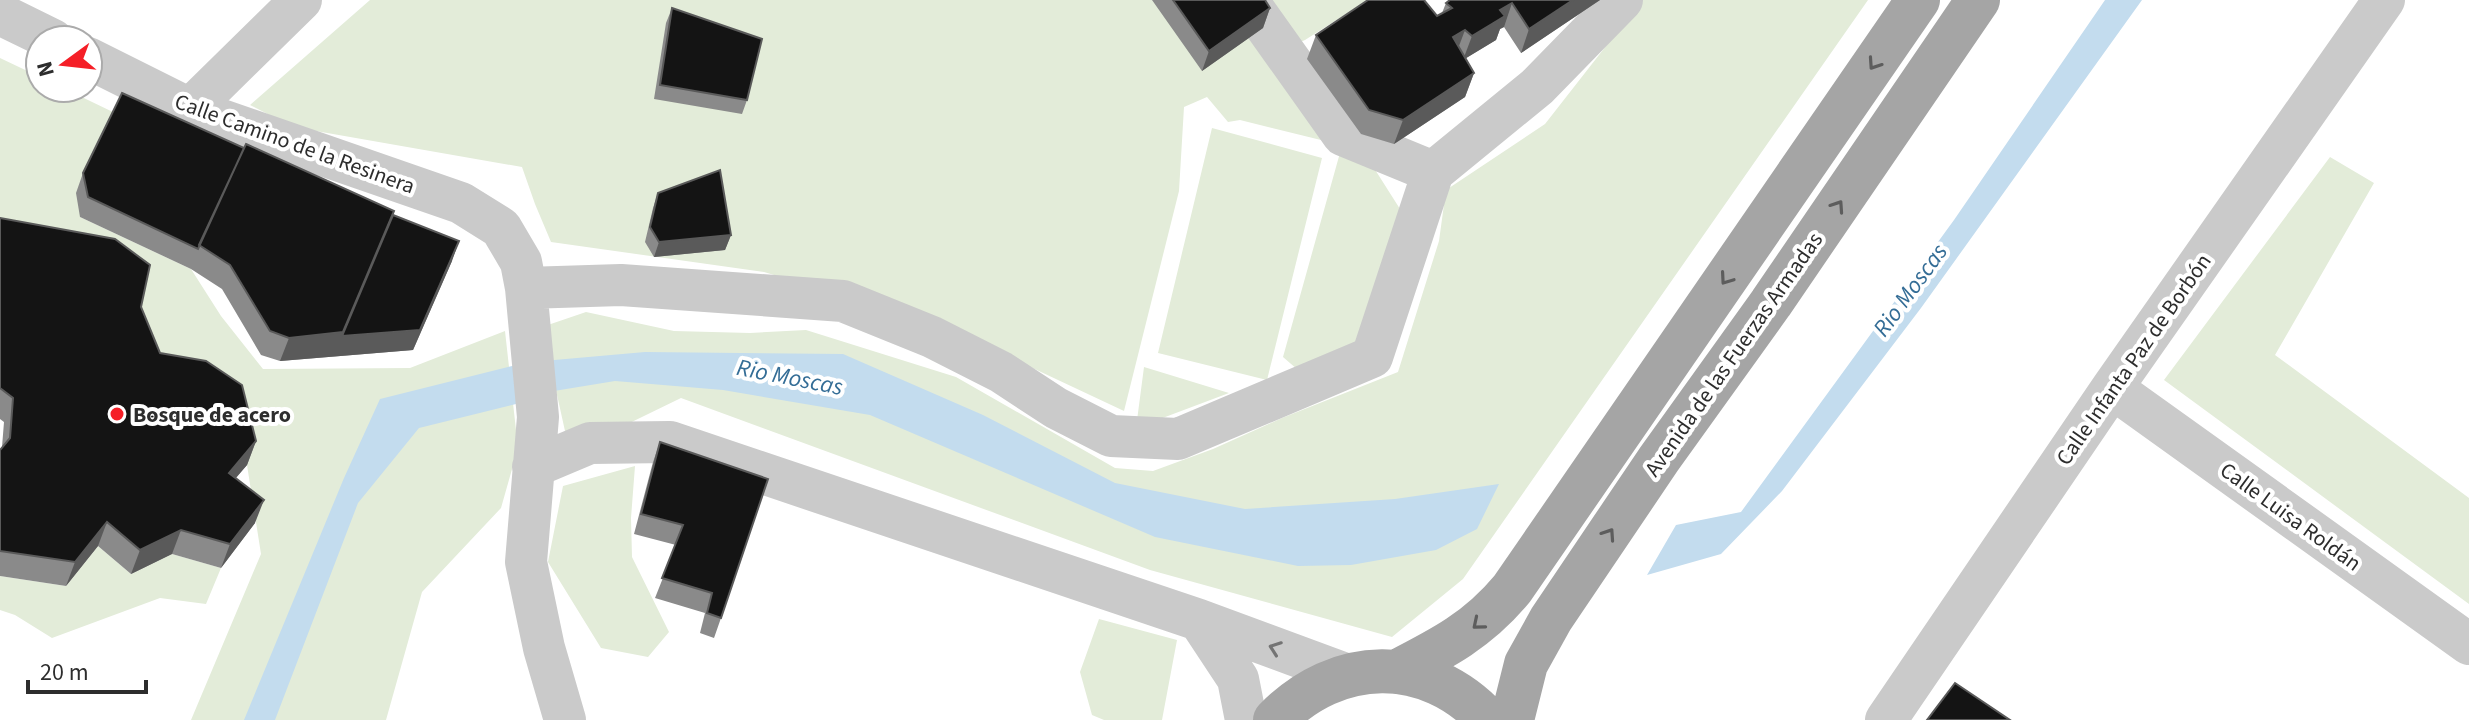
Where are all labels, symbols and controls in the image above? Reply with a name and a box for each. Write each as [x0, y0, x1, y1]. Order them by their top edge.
north arrow [24, 24, 104, 104]
one-way arrow [1869, 56, 1884, 70]
text: N [28, 58, 63, 80]
street label: Calle Camino de la Resinera [170, 86, 419, 202]
one-way arrow [1828, 200, 1843, 214]
street label: Avenida de las Fuerzas Armadas [1637, 226, 1831, 483]
water label: Rio Moscas [1865, 236, 1956, 344]
street label: Calle Infanta Paz de Borbón [2048, 247, 2219, 472]
one-way arrow [1721, 270, 1736, 284]
water label: Rio Moscas [734, 350, 846, 405]
place label: Bosque de acero [133, 399, 291, 431]
marker: Bosque de acero [108, 405, 126, 423]
street label: Calle Luisa Roldán [2213, 455, 2368, 579]
one-way arrow [1599, 528, 1614, 542]
one-way arrow [1472, 614, 1487, 629]
one-way arrow [1269, 641, 1283, 658]
scale bar [28, 644, 146, 694]
text: 20 m [40, 655, 89, 690]

